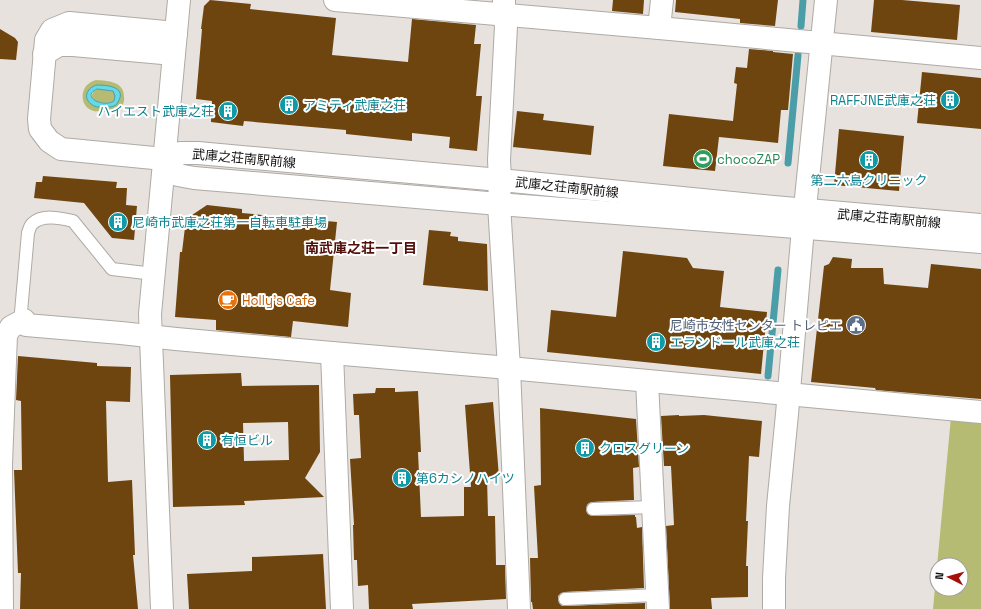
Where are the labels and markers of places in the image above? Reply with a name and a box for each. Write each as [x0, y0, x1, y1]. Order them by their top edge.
building icon: RAFFJNE武庫之荘 [939, 89, 961, 111]
place label: RAFFJNE武庫之荘 [830, 92, 936, 109]
building icon: アミティ武庫之荘 [278, 94, 300, 116]
place label: アミティ武庫之荘 [303, 97, 406, 114]
building icon: ハイエスト武庫之荘 [217, 100, 239, 122]
place label: ハイエスト武庫之荘 [97, 103, 214, 120]
sports icon: chocoZAP [692, 148, 714, 170]
building icon: 第二六島クリニック [858, 149, 880, 171]
place label: chocoZAP [717, 151, 780, 168]
place label: 第二六島クリニック [810, 172, 928, 189]
building icon: 尼崎市武庫之荘第一自転車駐車場 [107, 211, 129, 233]
place label: 尼崎市武庫之荘第一自転車駐車場 [132, 214, 327, 231]
cafe icon: Holly's Cafe [217, 289, 239, 311]
place label: Holly's Cafe [242, 292, 315, 309]
public building icon: 尼崎市女性センター トレピエ [845, 314, 867, 336]
place label: 尼崎市女性センター トレピエ [670, 317, 842, 334]
building icon: エランドール武庫之荘 [645, 331, 667, 353]
place label: エランドール武庫之荘 [670, 334, 800, 351]
building icon: 有恒ビル [196, 429, 218, 451]
place label: 有恒ビル [221, 432, 273, 449]
building icon: クロスグリーン [574, 437, 596, 459]
place label: クロスグリーン [599, 440, 689, 457]
building icon: 第6カシノハイツ [391, 467, 413, 489]
place label: 第6カシノハイツ [416, 470, 515, 487]

